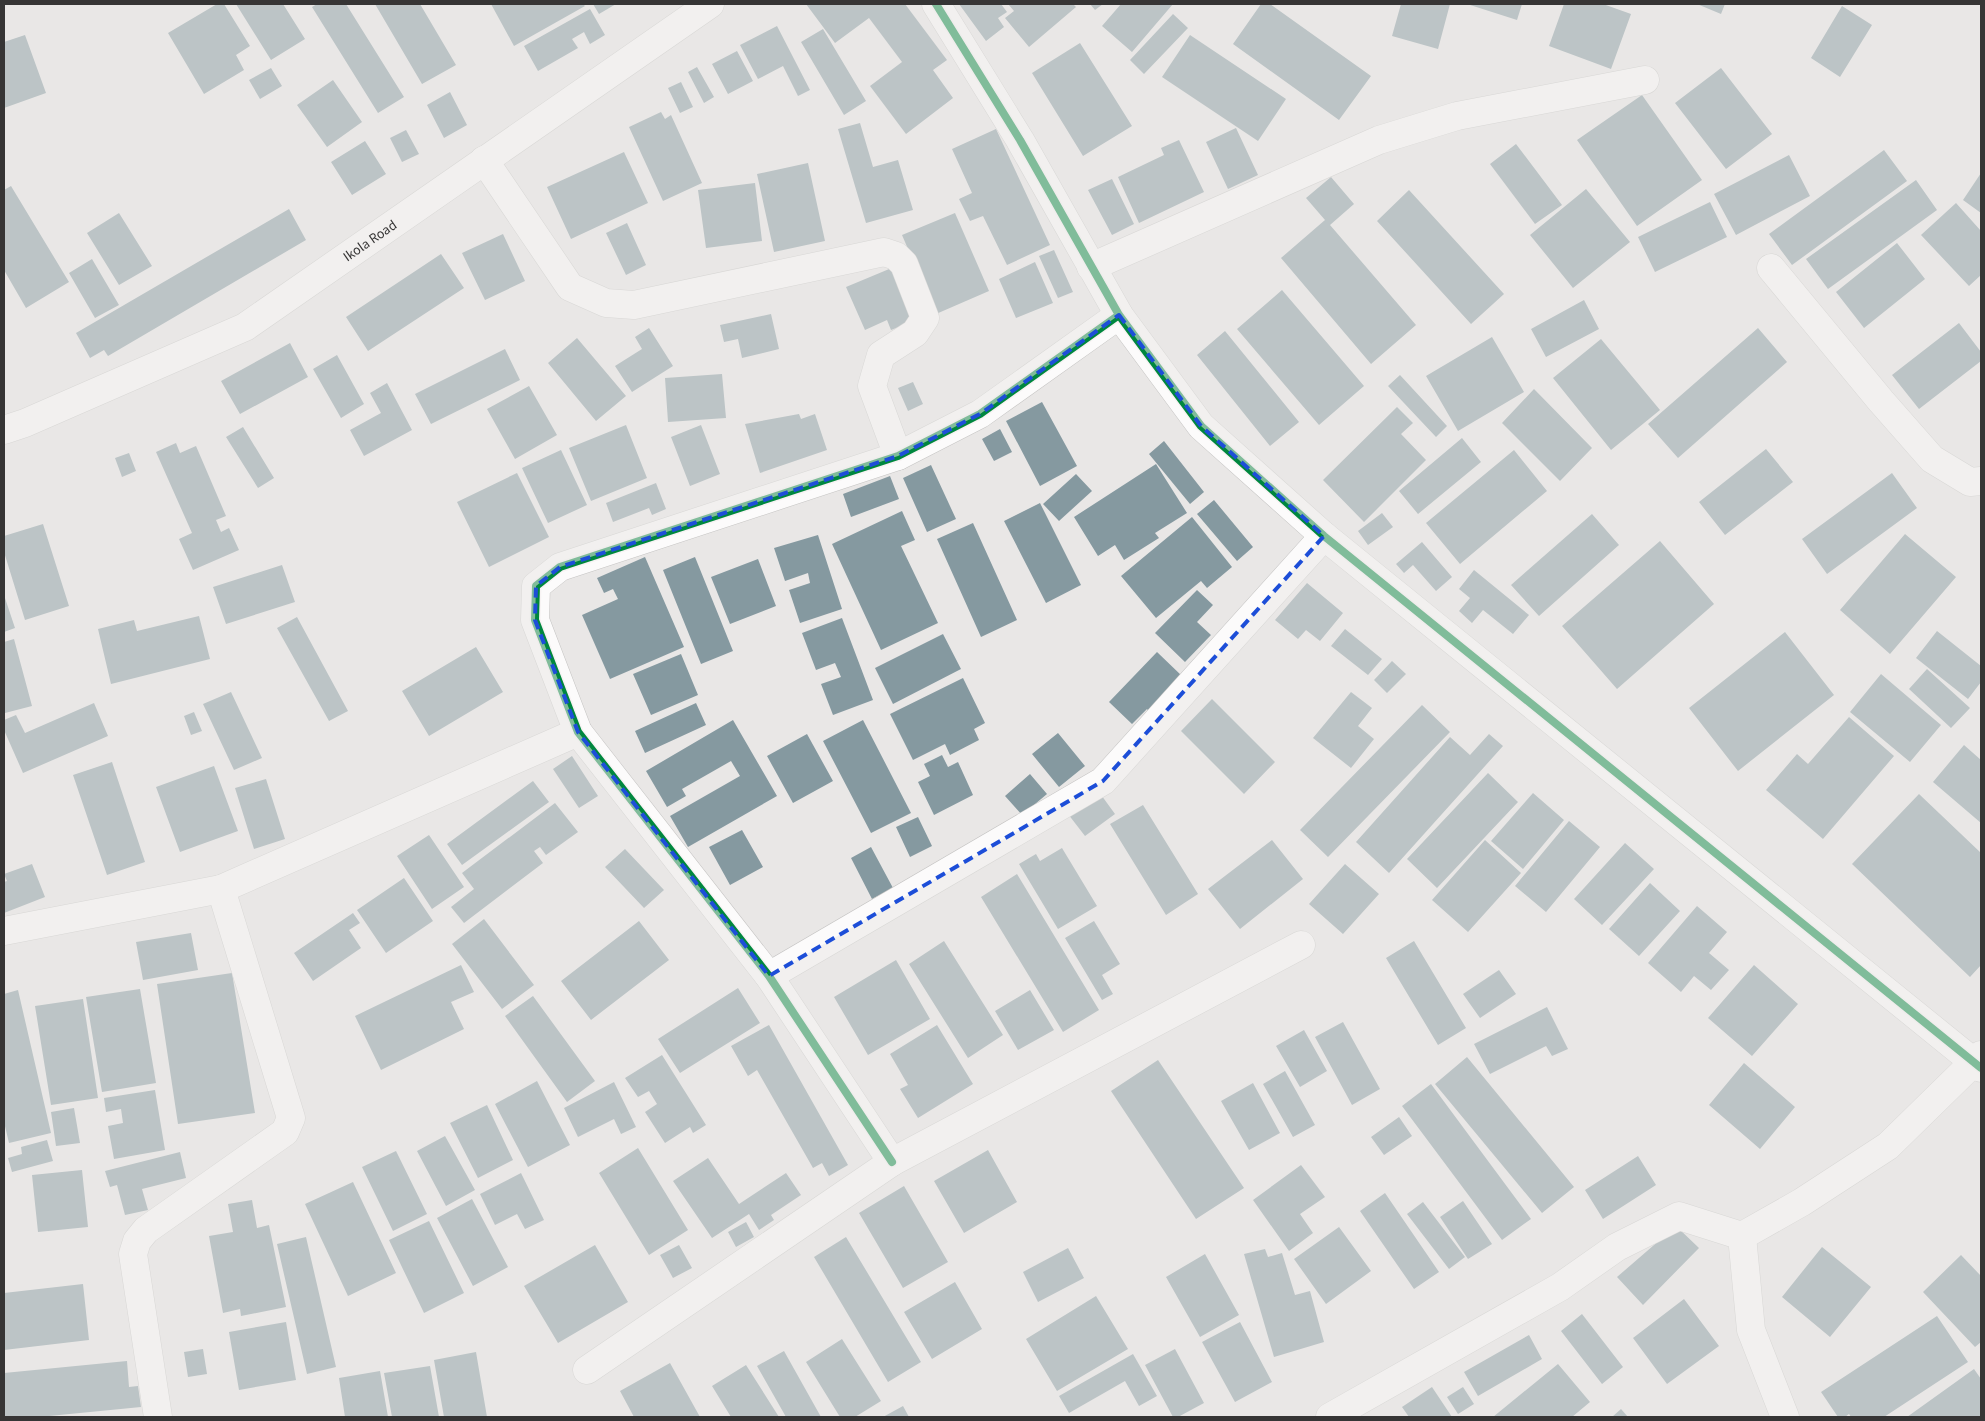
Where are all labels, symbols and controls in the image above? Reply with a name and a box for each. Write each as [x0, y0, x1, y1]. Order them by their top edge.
street label: Ikola Road [339, 215, 401, 267]

